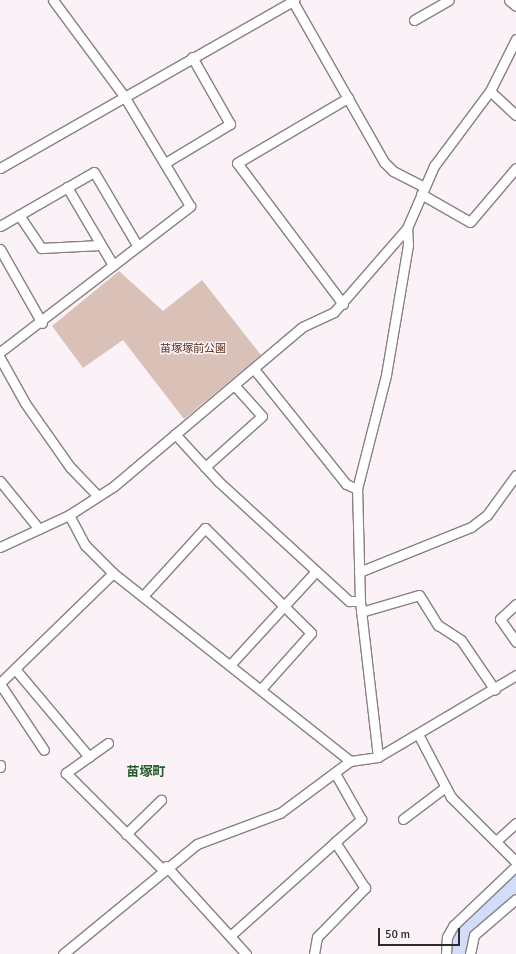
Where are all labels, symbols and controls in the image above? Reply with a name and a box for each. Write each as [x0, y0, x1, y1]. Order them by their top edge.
park label: 苗塚塚前公園 [160, 342, 226, 356]
district label: 苗塚町 [127, 764, 165, 780]
scale bar [380, 920, 462, 946]
text: 50 m [385, 927, 410, 942]

